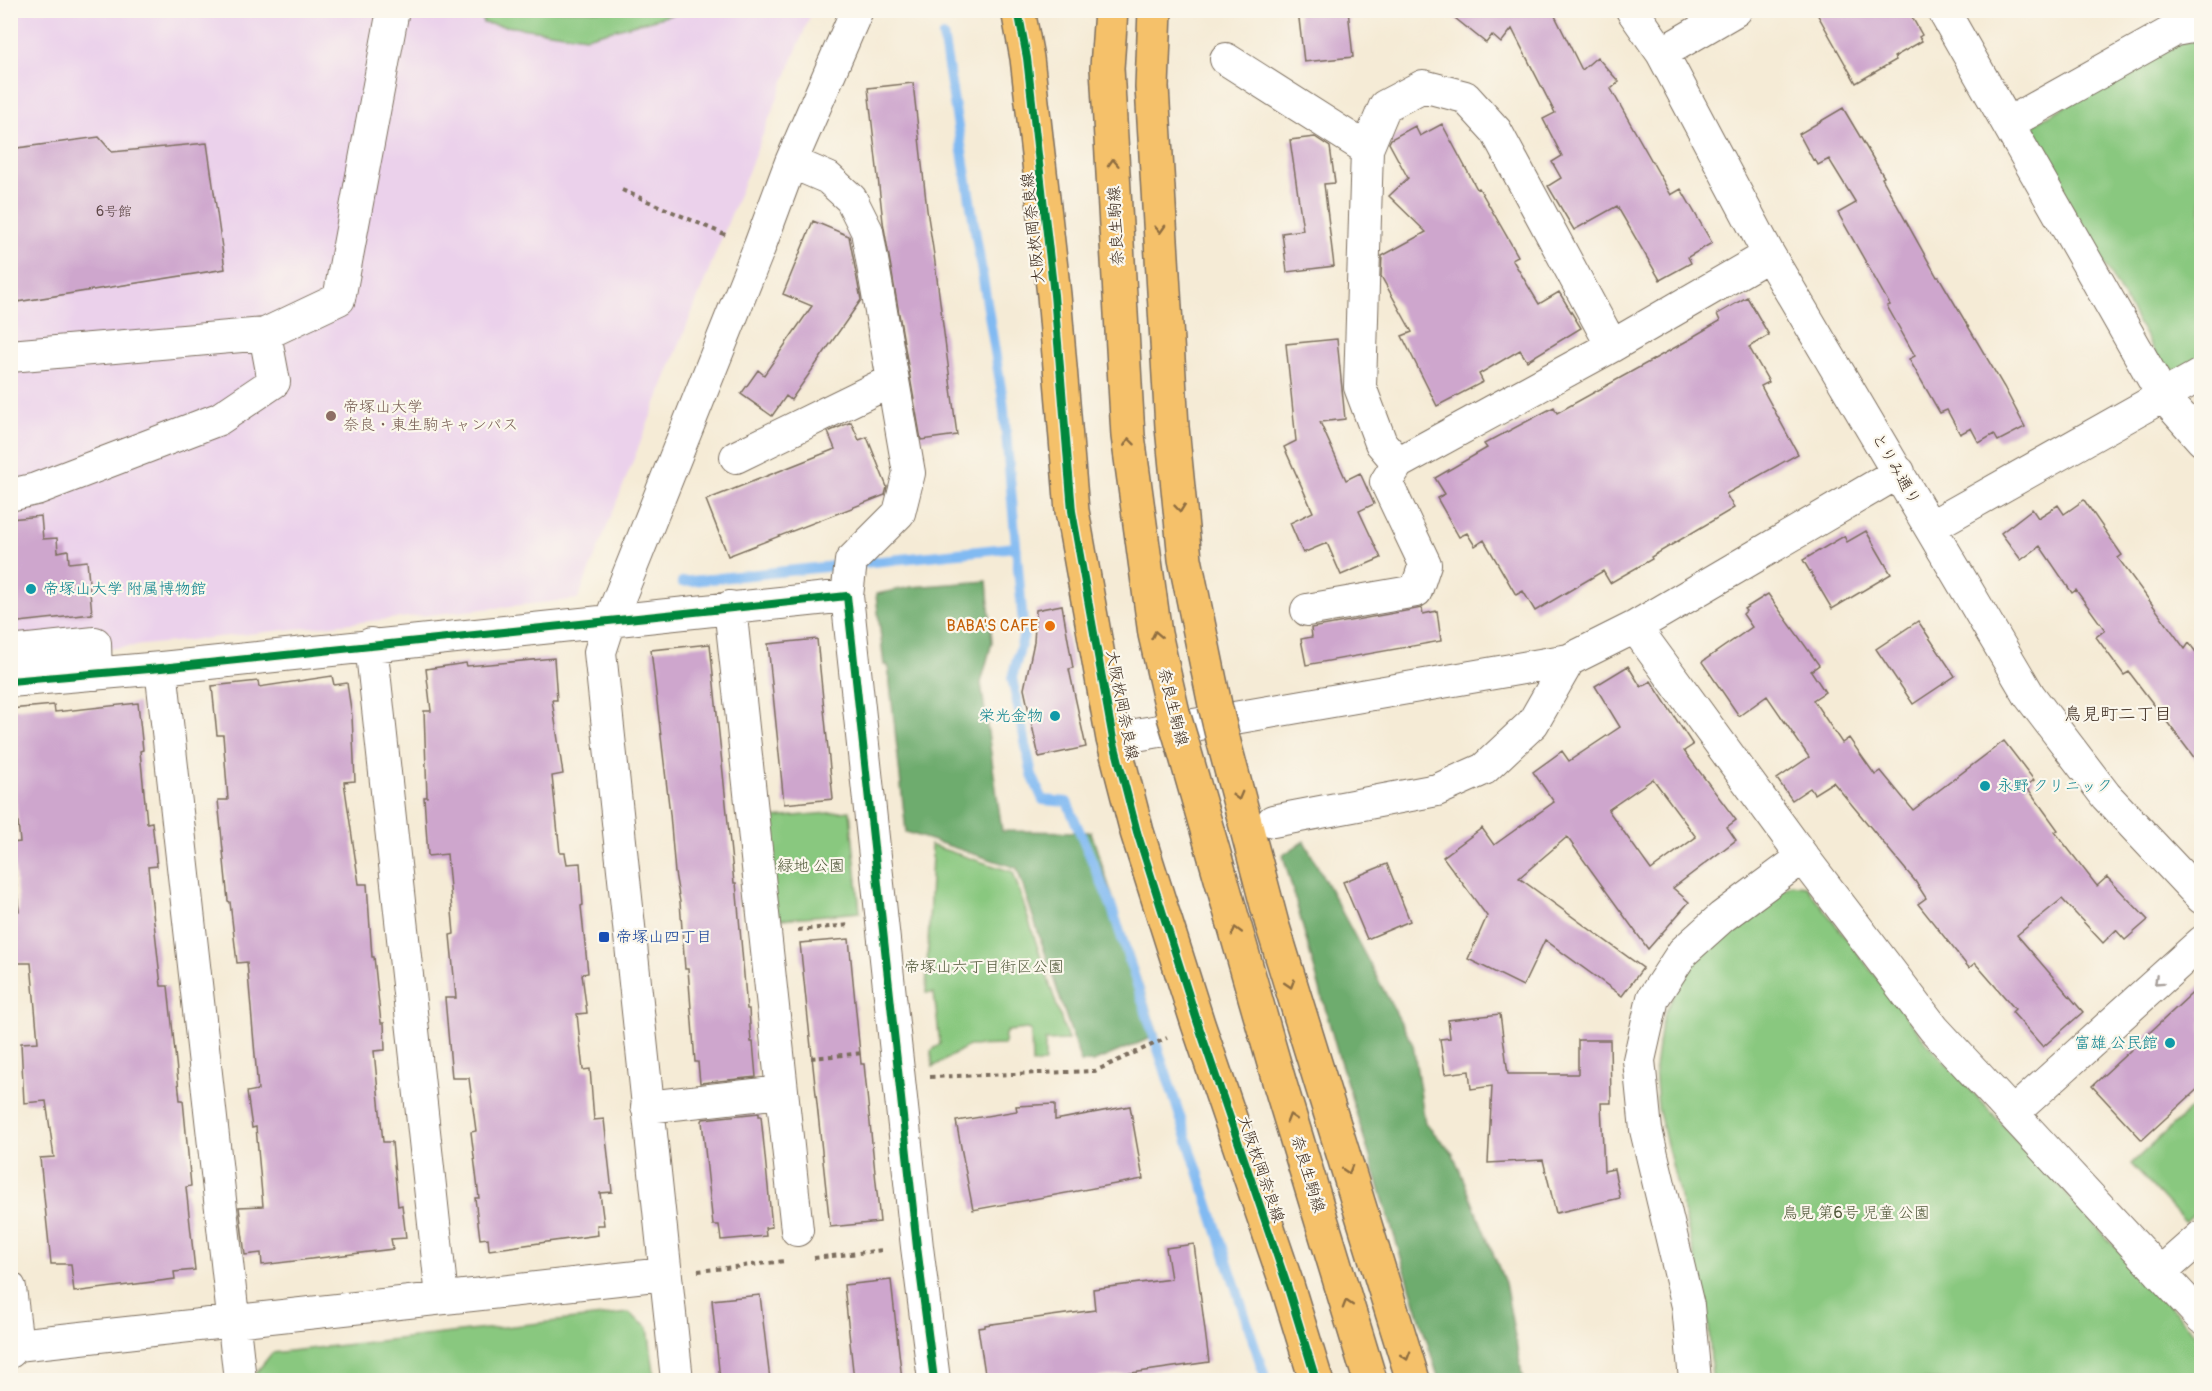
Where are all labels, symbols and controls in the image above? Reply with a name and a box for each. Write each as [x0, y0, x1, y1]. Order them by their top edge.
one-way arrow [1106, 159, 1119, 168]
street label: 大阪枚岡奈良線 [1017, 171, 1049, 285]
street label: 奈良生駒線 [1104, 186, 1128, 266]
house number: 6号館 [96, 203, 132, 220]
one-way arrow [1154, 225, 1167, 234]
place label: 帝塚山大学 奈良・東生駒キャンパス [343, 397, 518, 435]
marker: 帝塚山大学 奈良・東生駒キャンパス [324, 409, 338, 423]
street label: とりみ通り [1867, 429, 1925, 509]
one-way arrow [1123, 437, 1136, 447]
one-way arrow [1173, 503, 1186, 512]
place label: 帝塚山大学 附属博物館 [43, 579, 206, 599]
marker: 帝塚山大学 附属博物館 [24, 582, 38, 596]
place label: BABA'S CAFE [947, 616, 1038, 636]
marker: BABA'S CAFE [1043, 619, 1057, 633]
one-way arrow [1150, 630, 1163, 640]
street label: 大阪枚岡奈良線 [1101, 648, 1143, 762]
street label: 奈良生駒線 [1154, 666, 1192, 748]
district label: 鳥見町二丁目 [2064, 703, 2172, 726]
place label: 栄光金物 [979, 706, 1043, 726]
marker: 栄光金物 [1048, 709, 1062, 723]
place label: 永野 クリニック [1997, 776, 2112, 796]
marker: 永野 クリニック [1978, 779, 1992, 793]
one-way arrow [1231, 790, 1243, 801]
park label: 緑地 公園 [777, 856, 845, 876]
one-way arrow [1231, 926, 1243, 937]
place label: 帝塚山四丁目 [616, 927, 712, 947]
marker: 帝塚山四丁目 [597, 930, 611, 944]
park label: 帝塚山六丁目街区公園 [904, 957, 1064, 977]
one-way arrow [2154, 974, 2165, 985]
one-way arrow [1283, 978, 1295, 988]
place label: 富雄 公民館 [2075, 1033, 2158, 1053]
marker: 富雄 公民館 [2163, 1036, 2177, 1050]
street label: 大阪枚岡奈良線 [1233, 1113, 1289, 1225]
one-way arrow [1286, 1113, 1298, 1124]
street label: 奈良生駒線 [1287, 1133, 1329, 1215]
one-way arrow [1341, 1164, 1353, 1175]
park label: 鳥見 第6号 児童 公園 [1782, 1203, 1930, 1223]
one-way arrow [1342, 1299, 1354, 1310]
one-way arrow [1399, 1350, 1411, 1361]

